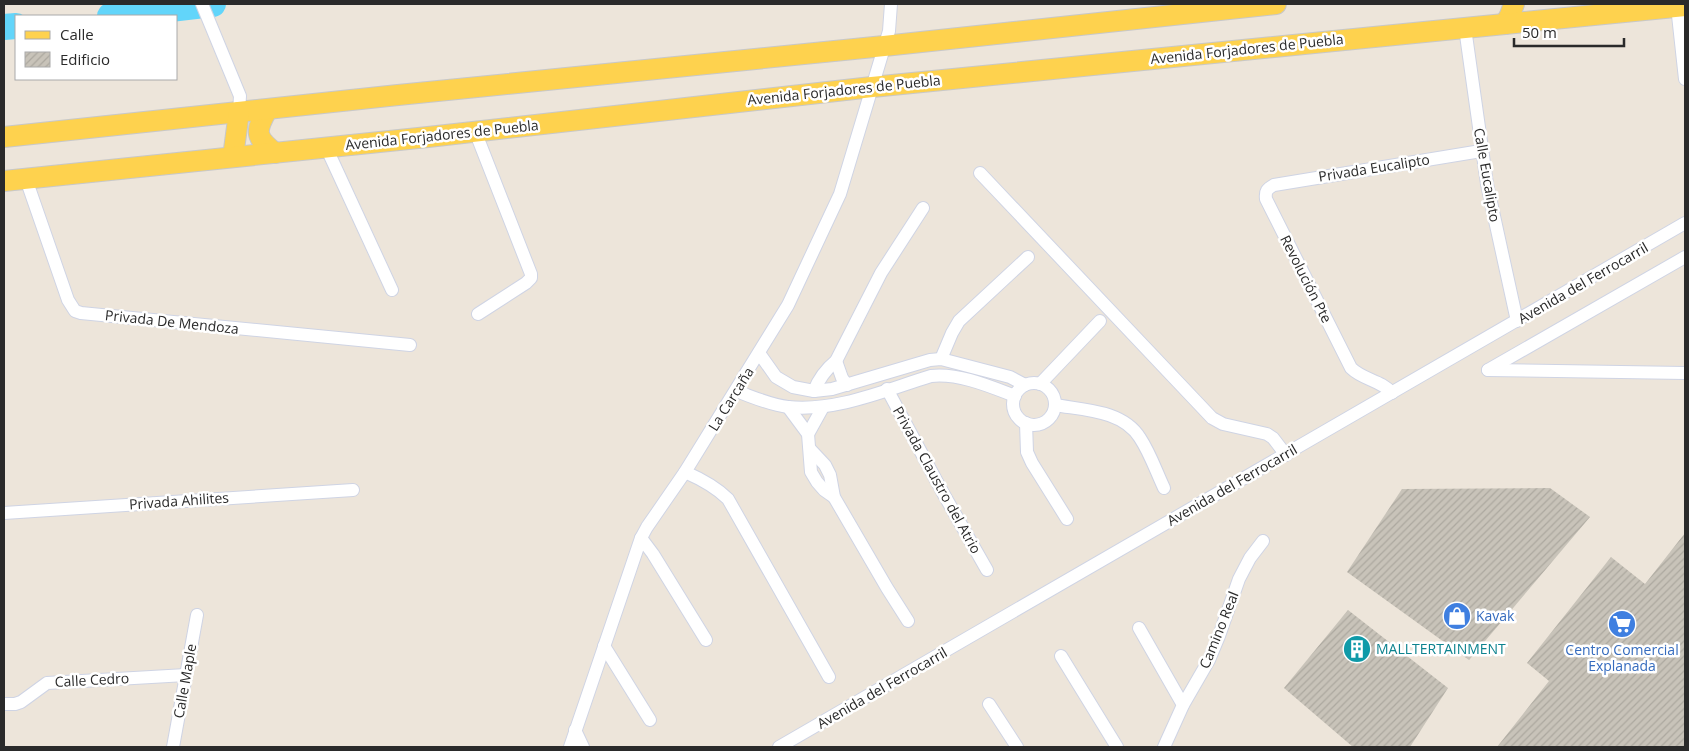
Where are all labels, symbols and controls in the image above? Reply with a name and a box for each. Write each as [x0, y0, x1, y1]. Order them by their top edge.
legend [15, 15, 178, 80]
scale bar [1514, 15, 1624, 47]
text: 50 m [1522, 22, 1557, 42]
text: Calle [60, 24, 94, 44]
street label: Avenida Forjadores de Puebla [1149, 29, 1345, 68]
text: Edificio [60, 49, 110, 69]
street label: Avenida Forjadores de Puebla [746, 70, 942, 109]
street label: Avenida Forjadores de Puebla [344, 115, 540, 154]
street label: Calle Eucalipto [1470, 126, 1505, 223]
street label: Privada Eucalipto [1317, 149, 1431, 186]
street label: Revolución Pte [1276, 232, 1337, 326]
street label: Avenida del Ferrocarril [1514, 237, 1651, 328]
street label: Privada De Mendoza [104, 305, 240, 338]
street label: La Carcaña [703, 363, 758, 434]
street label: Privada Claustro del Atrio [889, 403, 986, 557]
street label: Avenida del Ferrocarril [1163, 439, 1300, 530]
street label: Privada Ahilites [128, 488, 230, 513]
street label: Camino Real [1194, 588, 1243, 671]
shop icon: Kavak [1442, 601, 1472, 631]
place label: Kavak [1476, 606, 1515, 625]
supermarket icon: Centro Comercial Explanada [1607, 609, 1637, 639]
building icon: MALLTERTAINMENT [1342, 634, 1372, 664]
place label: MALLTERTAINMENT [1376, 639, 1506, 658]
place label: Centro Comercial Explanada [1565, 640, 1679, 675]
street label: Calle Maple [169, 642, 200, 720]
street label: Avenida del Ferrocarril [813, 642, 950, 733]
street label: Calle Cedro [54, 668, 130, 691]

